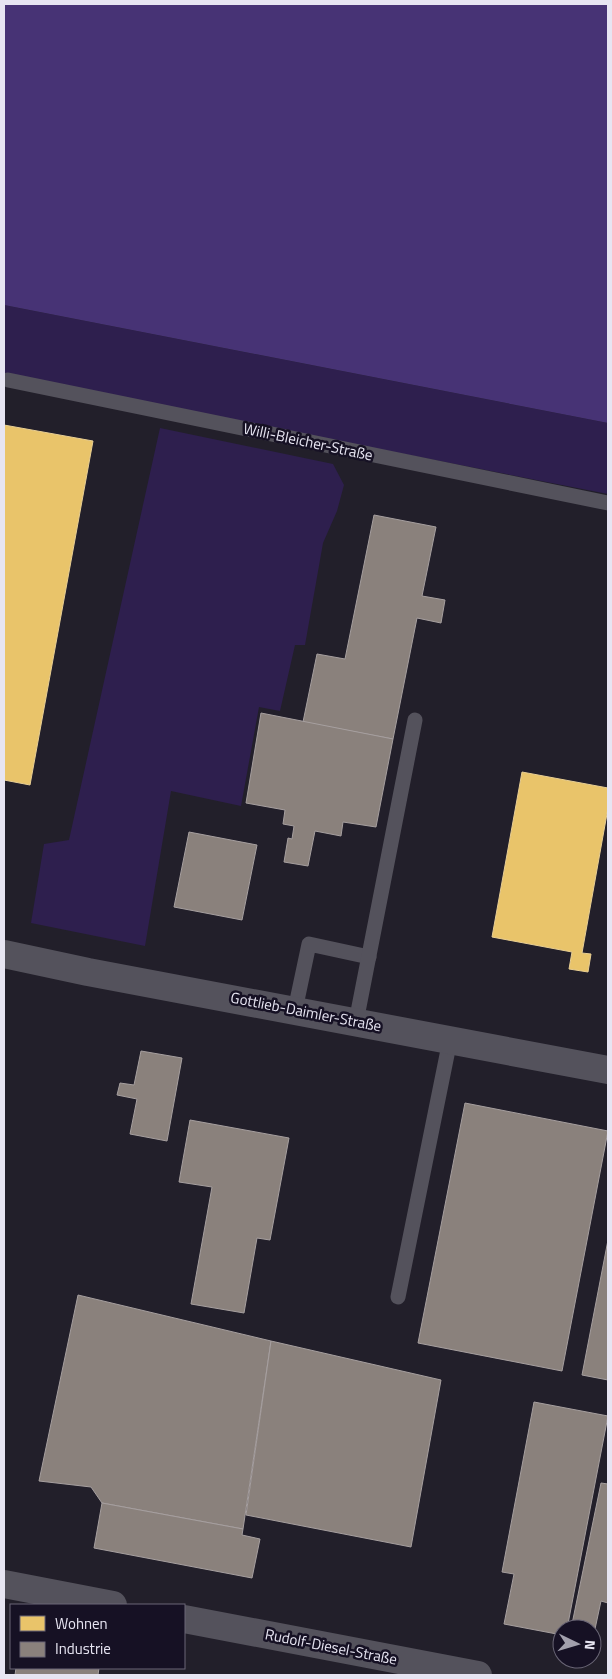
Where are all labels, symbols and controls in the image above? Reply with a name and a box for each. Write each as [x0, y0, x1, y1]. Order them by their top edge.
street label: Willi-Bleicher-Straße [241, 417, 375, 466]
street label: Gottlieb-Daimler-Straße [229, 986, 384, 1037]
legend [10, 1604, 185, 1669]
text: Wohnen [55, 1612, 108, 1635]
north arrow [552, 1619, 602, 1669]
street label: Rudolf-Diesel-Straße [263, 1622, 399, 1671]
text: Industrie [55, 1637, 111, 1660]
text: N [580, 1639, 601, 1651]

